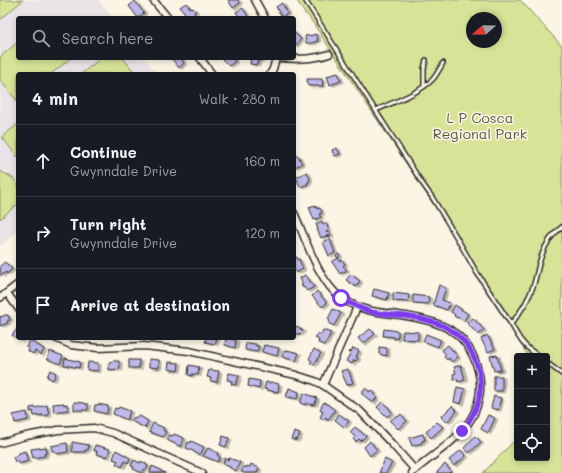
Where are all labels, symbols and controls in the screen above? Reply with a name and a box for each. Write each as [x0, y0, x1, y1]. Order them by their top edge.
north arrow [466, 12, 502, 48]
search box [16, 16, 296, 60]
icon: search [30, 27, 52, 49]
text: Search here [62, 28, 153, 48]
text: 4 min [32, 87, 78, 109]
text: Walk · 280 m [199, 90, 280, 107]
park label: L P Cosca Regional Park [433, 108, 527, 143]
text: Continue [70, 142, 137, 162]
icon: ahead [32, 150, 54, 172]
text: 160 m [244, 152, 280, 169]
text: Gwynndale Drive [70, 162, 177, 179]
text: Turn right [70, 214, 147, 234]
icon: right [32, 222, 54, 244]
text: 120 m [244, 224, 280, 241]
text: Gwynndale Drive [70, 234, 177, 251]
route start [332, 289, 350, 307]
icon: arrive [32, 294, 54, 316]
text: Arrive at destination [70, 295, 230, 315]
map controls [514, 353, 550, 461]
button: + [514, 353, 550, 389]
button: − [514, 389, 550, 425]
route end [453, 422, 471, 440]
button: locate [514, 425, 550, 461]

